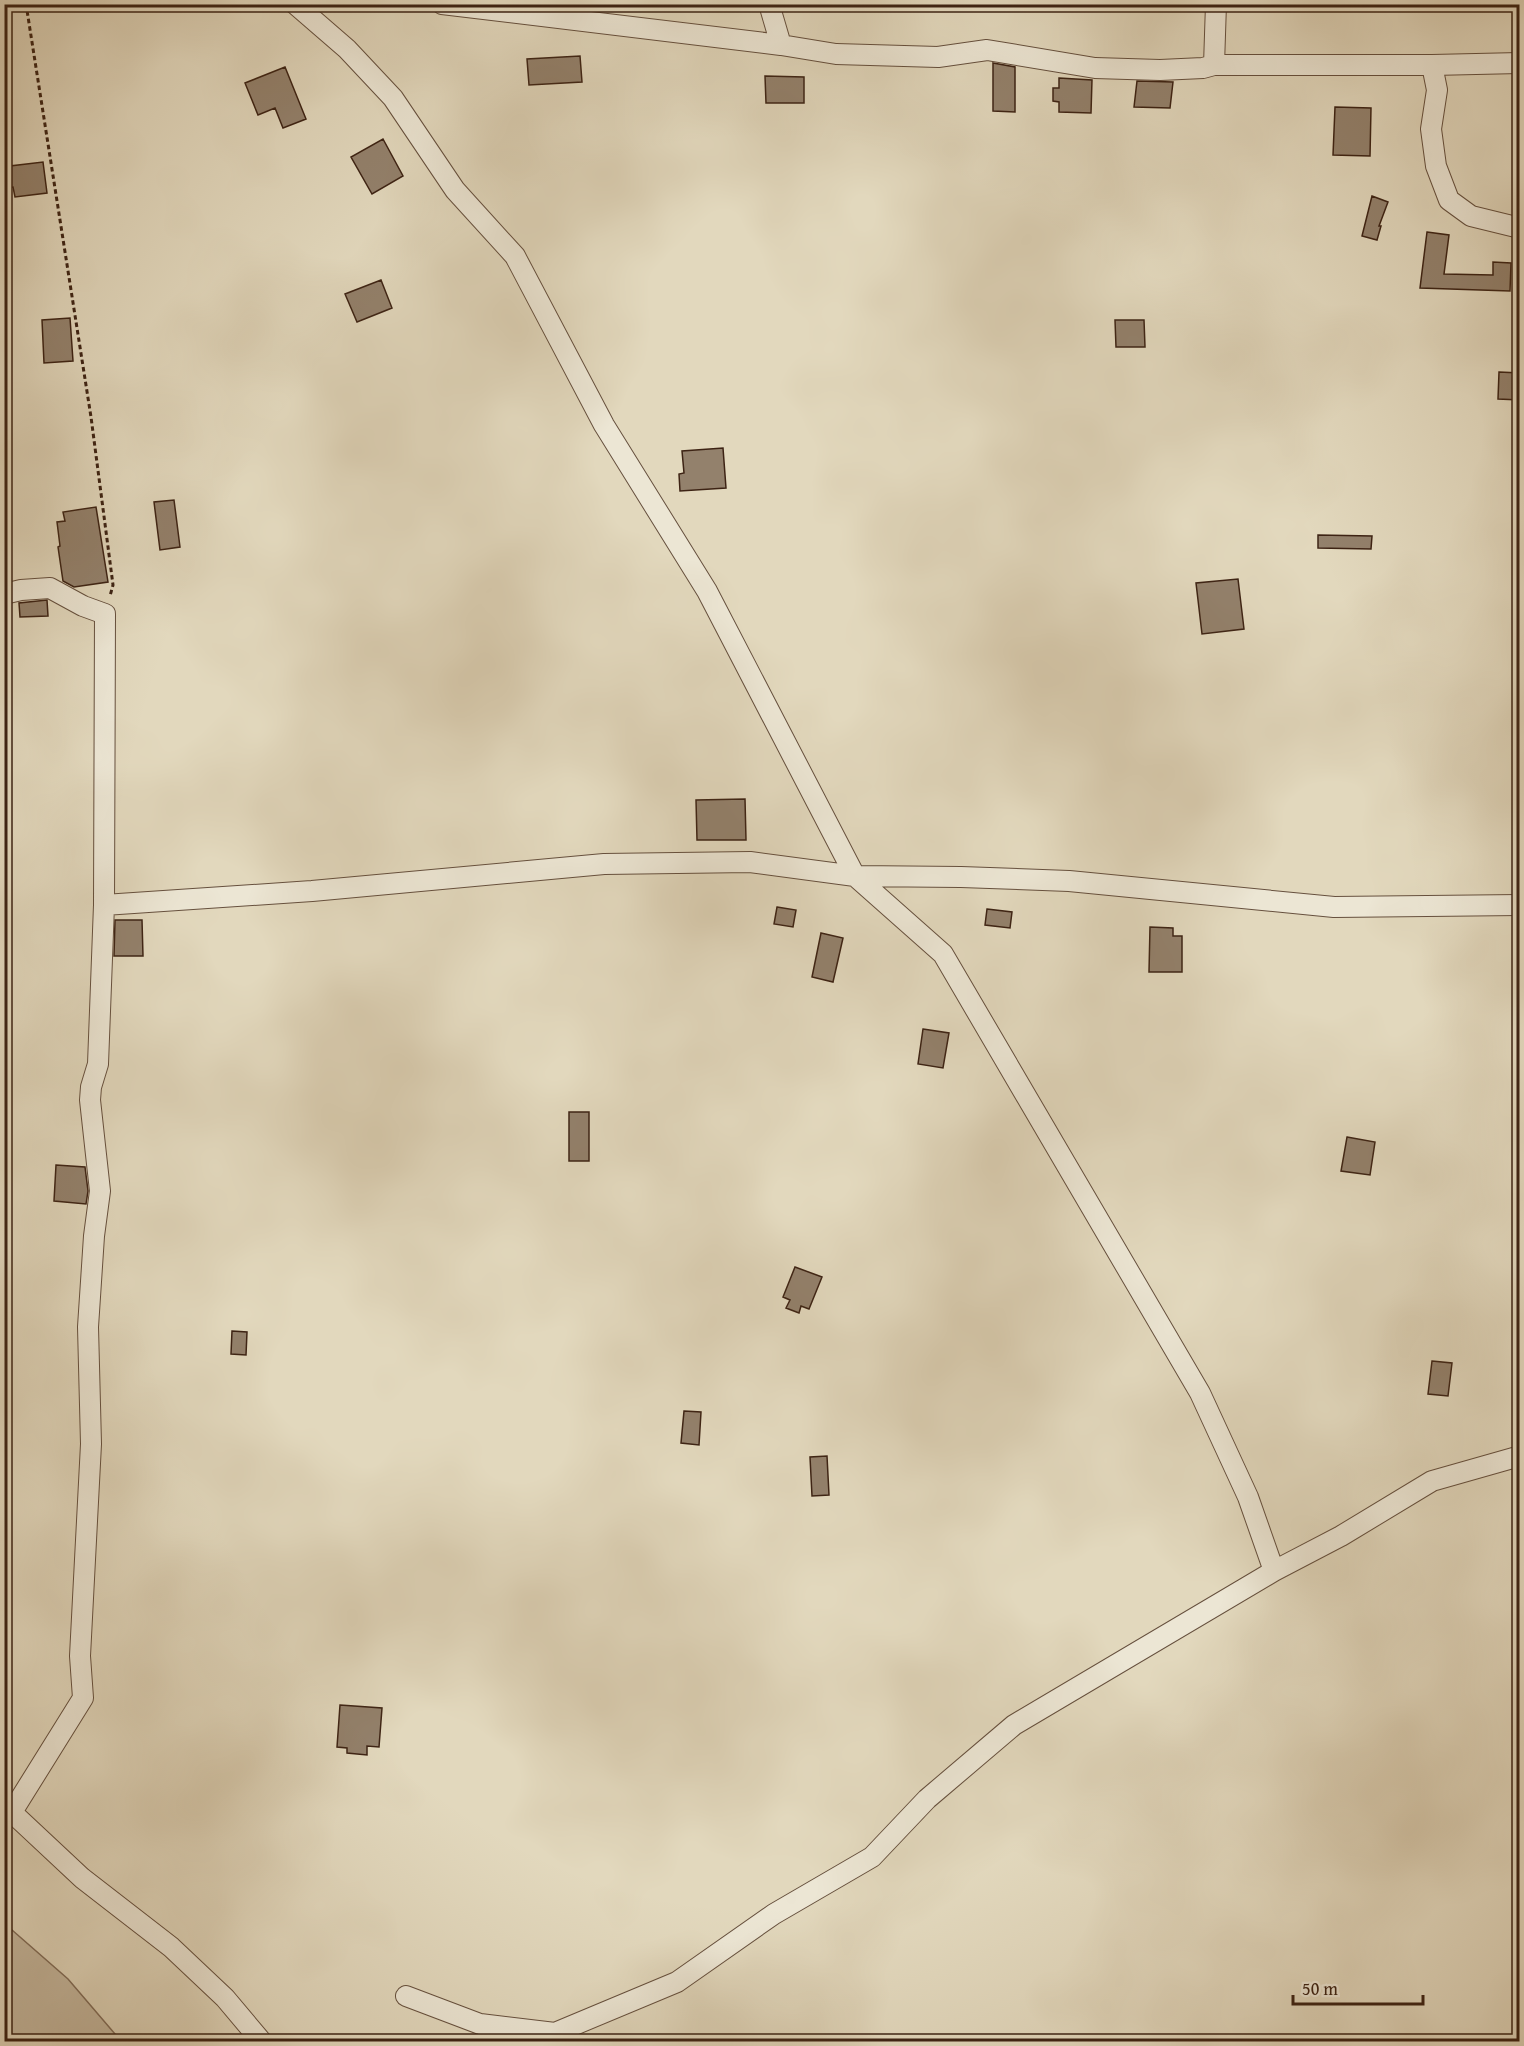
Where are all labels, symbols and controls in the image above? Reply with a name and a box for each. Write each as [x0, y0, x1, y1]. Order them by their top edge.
scale bar [1293, 1968, 1424, 2006]
text: 50 m [1302, 1975, 1338, 2002]

